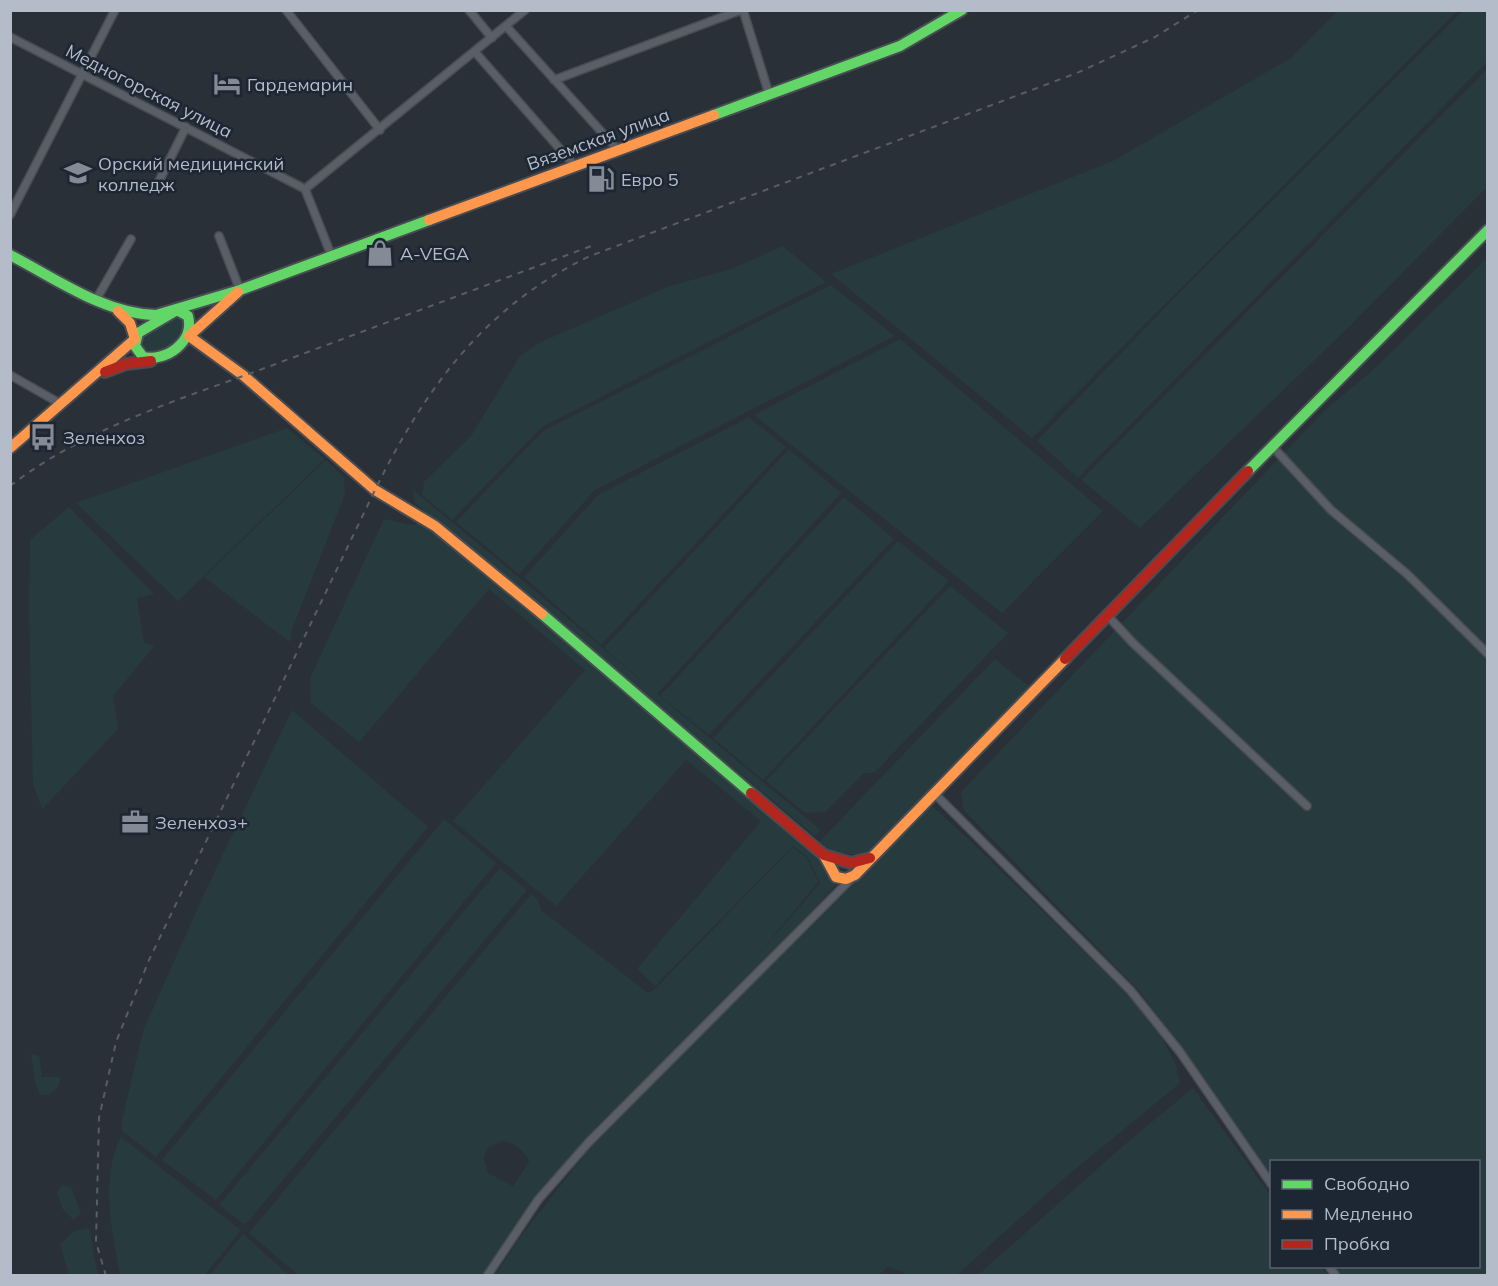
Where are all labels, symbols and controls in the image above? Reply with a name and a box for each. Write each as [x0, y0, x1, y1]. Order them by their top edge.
street label: Медногорская улица [62, 39, 236, 143]
hotel icon: Гардемарин [212, 69, 242, 99]
place label: Гардемарин [247, 73, 353, 96]
street label: Вяземская улица [524, 103, 672, 175]
place label: Орский медицинский колледж [98, 152, 284, 196]
school or university icon: Орский медицинский колледж [63, 158, 93, 188]
fuel station icon: Евро 5 [586, 164, 616, 194]
place label: Евро 5 [621, 168, 679, 191]
shop icon: A-VEGA [365, 238, 395, 268]
place label: A-VEGA [400, 242, 469, 265]
bus stop icon: Зеленхоз [28, 422, 58, 452]
place label: Зеленхоз [63, 426, 145, 449]
office icon: Зеленхоз+ [120, 807, 150, 837]
place label: Зеленхоз+ [155, 811, 248, 834]
legend [1270, 1160, 1480, 1268]
text: Свободно [1324, 1172, 1410, 1195]
text: Медленно [1324, 1202, 1413, 1225]
text: Пробка [1324, 1232, 1390, 1255]

